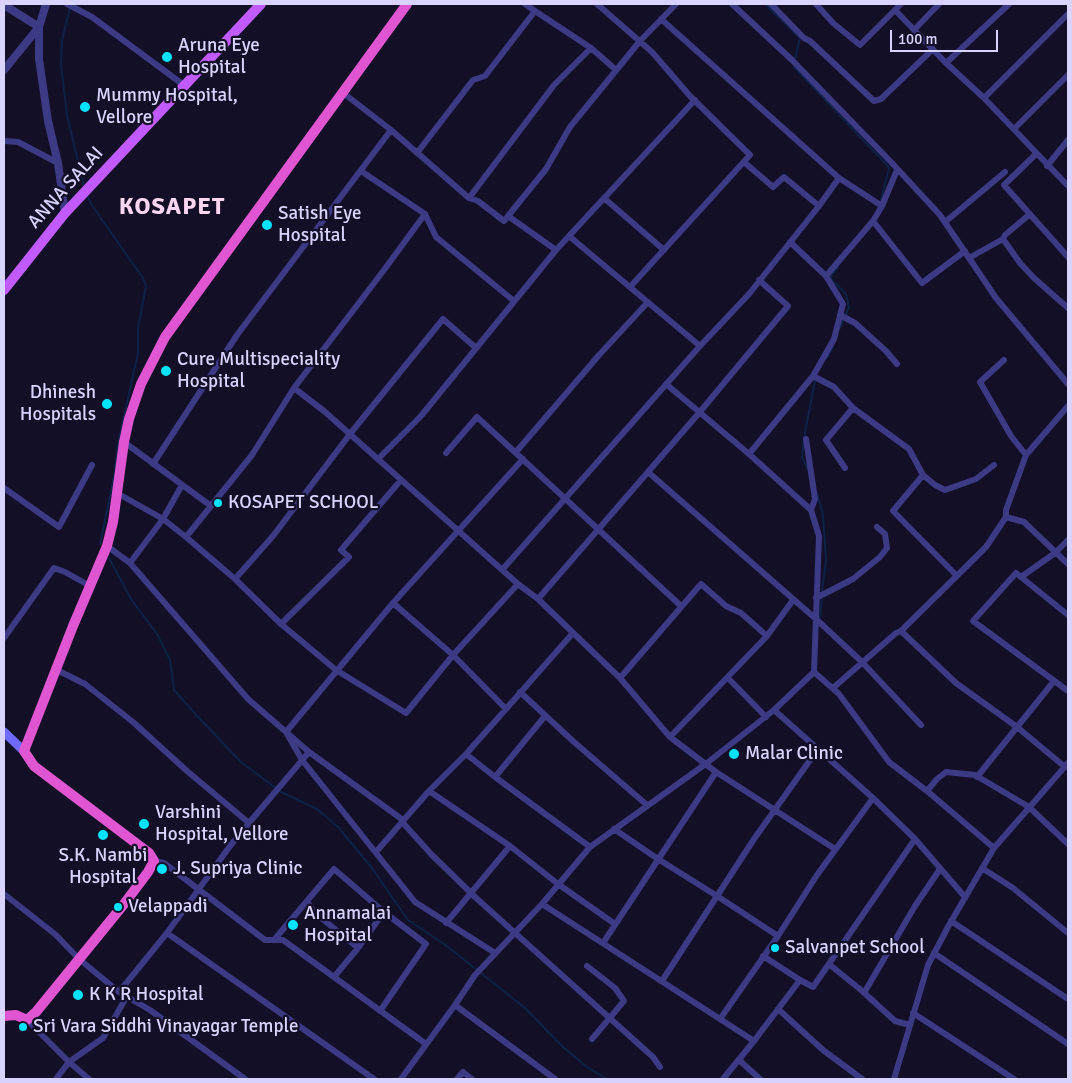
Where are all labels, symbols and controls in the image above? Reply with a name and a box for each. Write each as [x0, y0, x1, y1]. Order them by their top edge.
scale bar [892, 20, 1000, 52]
text: 100 m [898, 30, 938, 48]
place label: Aruna Eye Hospital [178, 35, 260, 79]
marker: Aruna Eye Hospital [160, 50, 174, 64]
place label: Mummy Hospital, Vellore [96, 85, 238, 129]
marker: Mummy Hospital, Vellore [78, 100, 92, 114]
street label: ANNA SALAI [23, 142, 109, 234]
district label: KOSAPET [118, 194, 226, 222]
place label: Satish Eye Hospital [278, 203, 361, 247]
marker: Satish Eye Hospital [260, 218, 274, 232]
place label: Cure Multispeciality Hospital [177, 349, 340, 393]
marker: Cure Multispeciality Hospital [159, 364, 173, 378]
place label: Dhinesh Hospitals [20, 382, 96, 426]
marker: Dhinesh Hospitals [100, 397, 114, 411]
place label: KOSAPET SCHOOL [228, 492, 378, 514]
marker: KOSAPET SCHOOL [212, 497, 224, 509]
place label: Malar Clinic [745, 743, 843, 765]
marker: Malar Clinic [727, 747, 741, 761]
place label: Varshini Hospital, Vellore [155, 802, 289, 846]
marker: Varshini Hospital, Vellore [137, 817, 151, 831]
marker: S.K. Nambi Hospital [96, 828, 110, 842]
place label: S.K. Nambi Hospital [59, 845, 147, 889]
place label: J. Supriya Clinic [173, 858, 303, 880]
marker: J. Supriya Clinic [155, 862, 169, 876]
place label: Velappadi [128, 896, 208, 918]
marker: Velappadi [112, 901, 124, 913]
place label: Annamalai Hospital [304, 903, 391, 947]
marker: Annamalai Hospital [286, 918, 300, 932]
place label: Salvanpet School [785, 937, 925, 959]
marker: Salvanpet School [769, 942, 781, 954]
place label: K K R Hospital [89, 984, 204, 1006]
marker: K K R Hospital [71, 988, 85, 1002]
place label: Sri Vara Siddhi Vinayagar Temple [33, 1016, 298, 1038]
marker: Sri Vara Siddhi Vinayagar Temple [17, 1021, 29, 1033]

